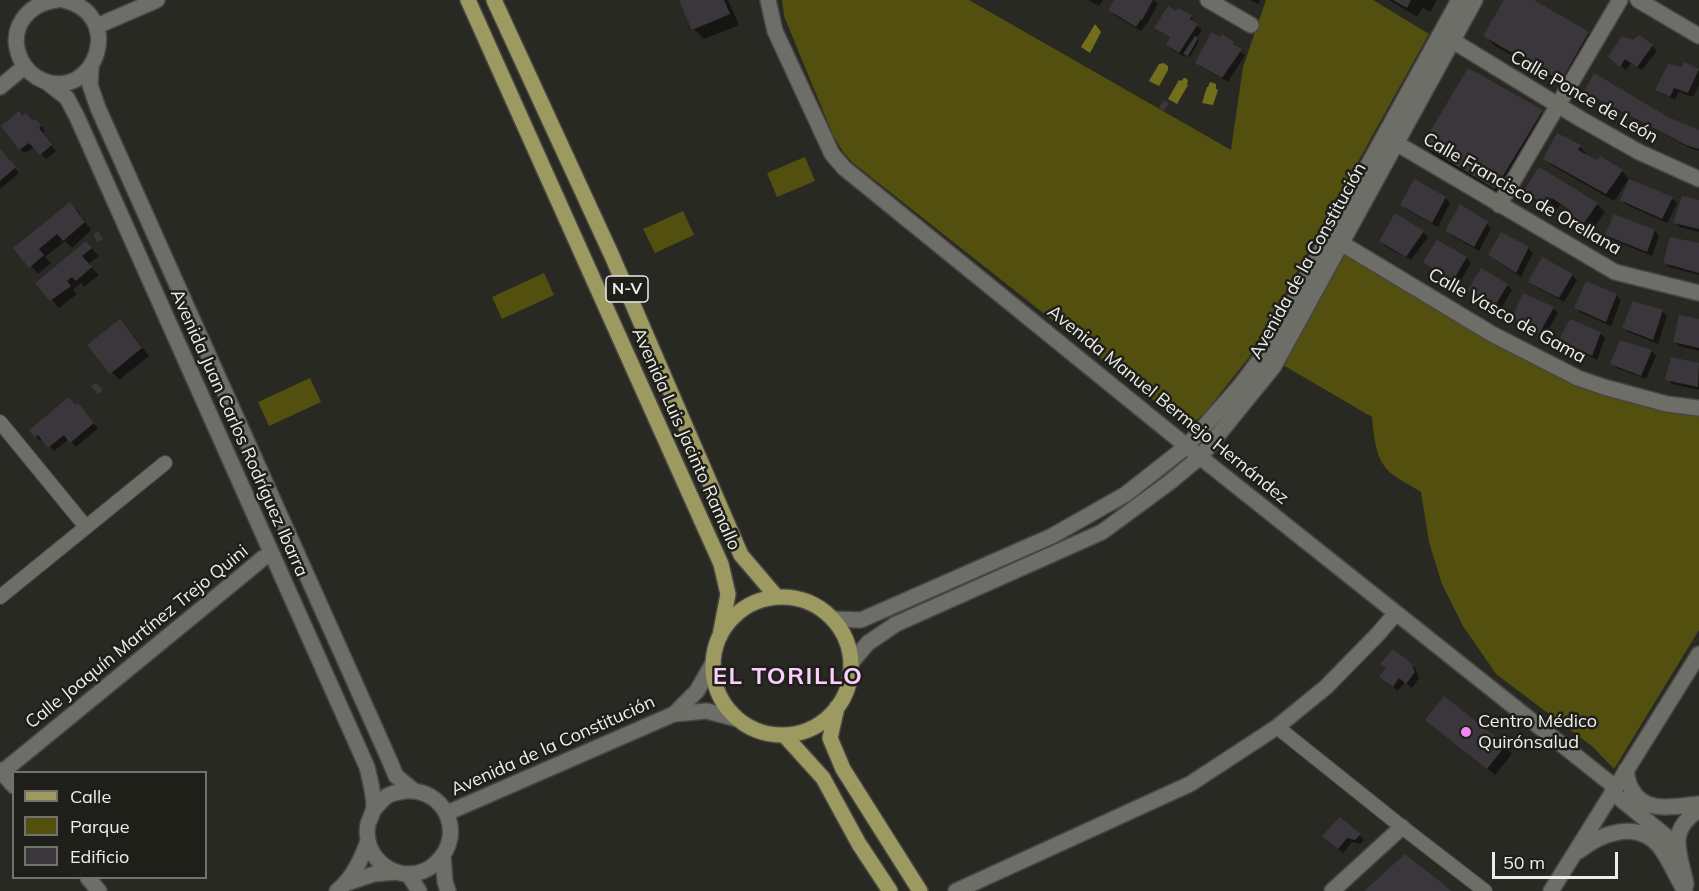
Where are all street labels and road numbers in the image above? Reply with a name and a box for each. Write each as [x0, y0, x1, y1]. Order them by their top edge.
street label: Calle Ponce de León [1506, 46, 1662, 148]
street label: Calle Francisco de Orellana [1419, 128, 1625, 260]
street label: Avenida de la Constitución [1245, 159, 1371, 363]
street label: Calle Vasco de Gama [1424, 264, 1590, 368]
road number: N-V [606, 276, 648, 302]
street label: Avenida Juan Carlos Rodríguez Ibarra [166, 286, 312, 580]
street label: Avenida Manuel Bermejo Hernández [1043, 301, 1293, 509]
street label: Avenida Luis Jacinto Ramallo [627, 324, 745, 554]
street label: Calle Joaquín Martínez Trejo Quini [21, 540, 253, 734]
street label: Avenida de la Constitución [448, 691, 658, 801]

